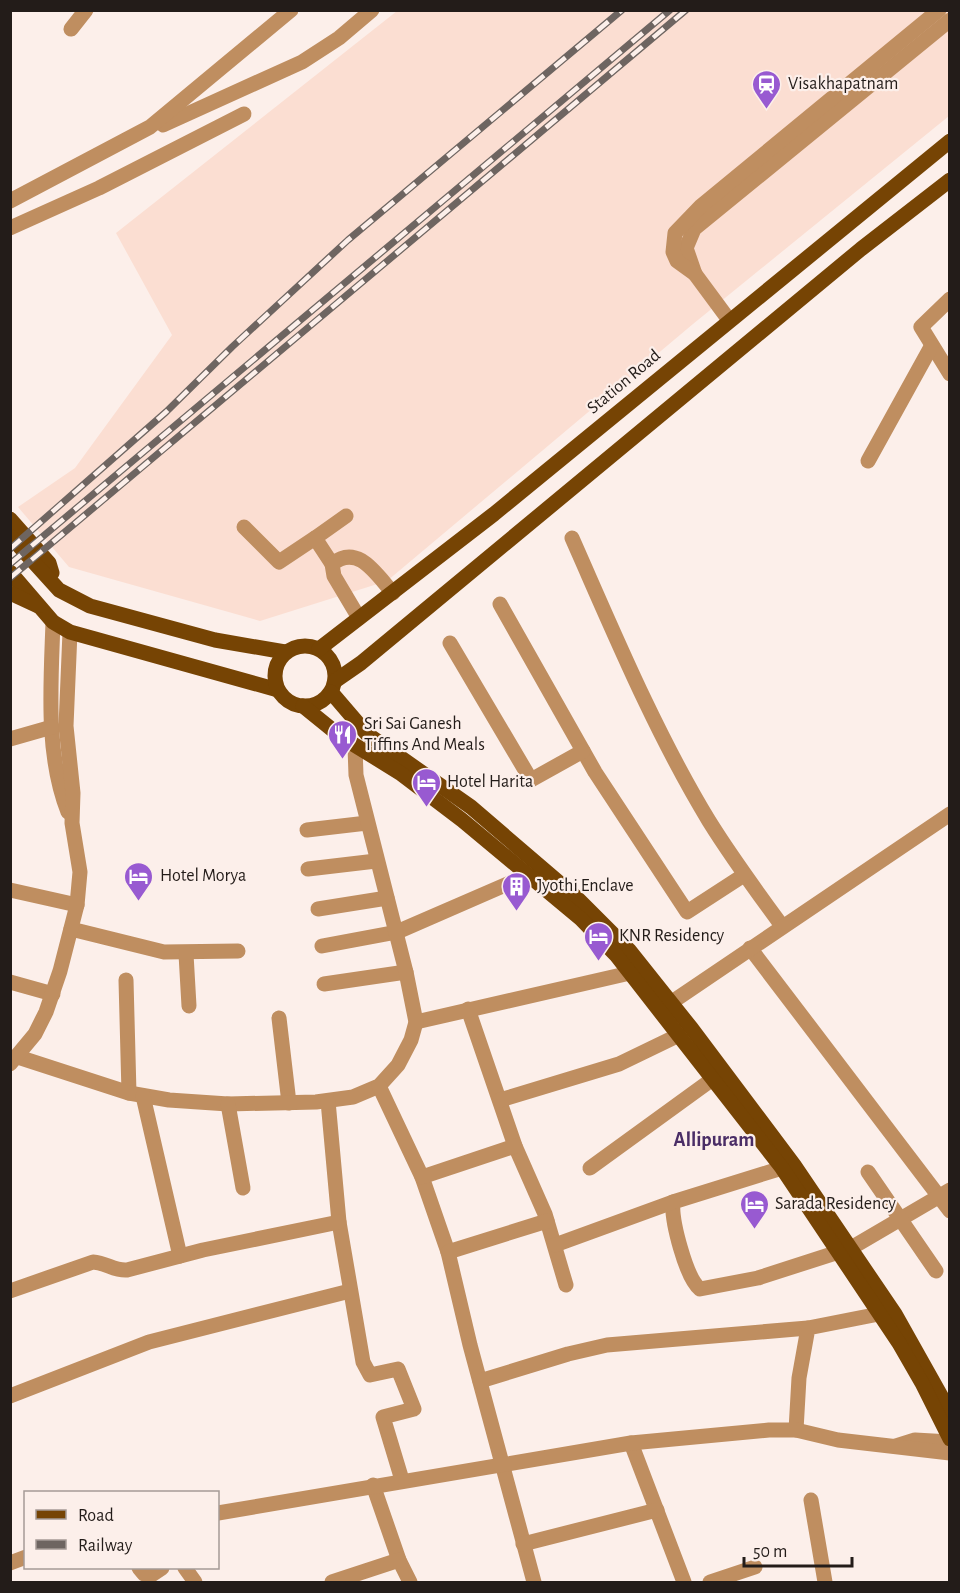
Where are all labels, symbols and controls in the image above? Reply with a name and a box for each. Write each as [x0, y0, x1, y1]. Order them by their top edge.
station icon: Visakhapatnam [751, 68, 783, 110]
place label: Visakhapatnam [788, 75, 898, 93]
street label: Station Road [584, 346, 664, 418]
place label: Sri Sai Ganesh Tiffins And Meals [364, 715, 485, 754]
restaurant icon: Sri Sai Ganesh Tiffins And Meals [327, 718, 359, 760]
hotel icon: Hotel Harita [410, 766, 442, 808]
place label: Hotel Harita [447, 773, 533, 791]
hotel icon: Hotel Morya [123, 860, 155, 902]
place label: Hotel Morya [160, 867, 246, 885]
building icon: Jyothi Enclave [500, 870, 532, 912]
place label: Jyothi Enclave [537, 877, 634, 895]
hotel icon: KNR Residency [582, 920, 614, 962]
place label: KNR Residency [619, 927, 725, 945]
district label: Allipuram [674, 1130, 754, 1150]
hotel icon: Sarada Residency [738, 1188, 770, 1230]
place label: Sarada Residency [775, 1195, 896, 1213]
legend [24, 1491, 219, 1569]
text: Road [78, 1507, 114, 1525]
scale bar [744, 1530, 852, 1568]
text: Railway [78, 1537, 133, 1555]
text: 50 m [753, 1543, 787, 1561]

